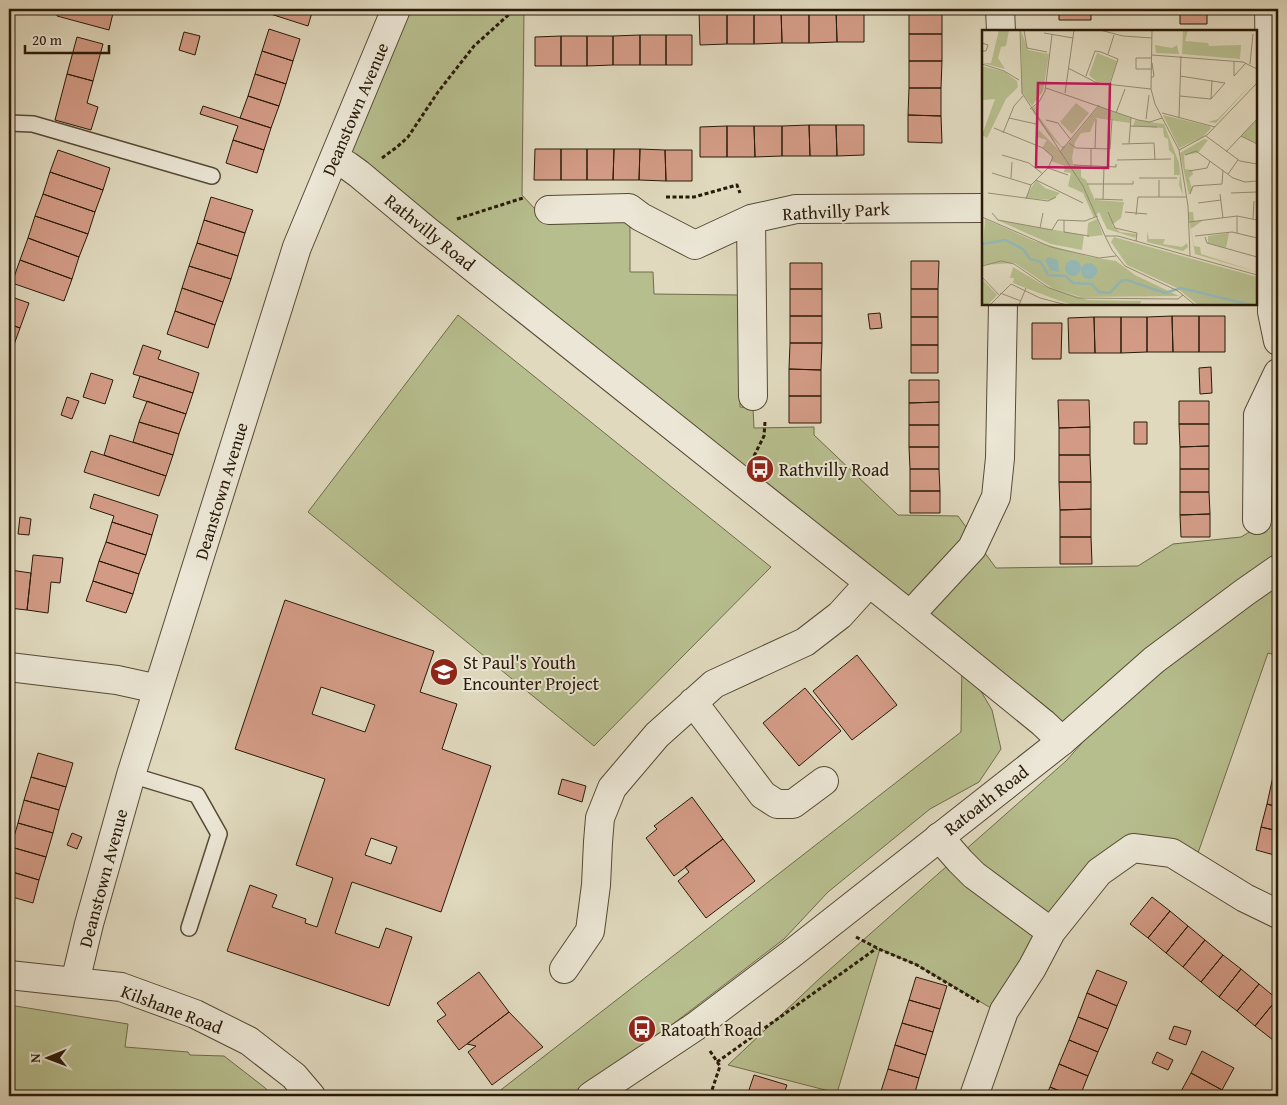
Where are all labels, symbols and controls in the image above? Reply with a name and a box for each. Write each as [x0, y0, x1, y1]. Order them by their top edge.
scale bar [25, 22, 109, 54]
text: 20 m [32, 29, 63, 50]
inset map [982, 30, 1257, 305]
street label: Deanstown Avenue [315, 38, 395, 180]
street label: Rathvilly Road [379, 187, 482, 277]
street label: Rathvilly Park [782, 195, 891, 227]
street label: Deanstown Avenue [187, 419, 255, 563]
bus stop icon: Rathvilly Road [745, 454, 775, 484]
place label: Rathvilly Road [779, 456, 889, 483]
place label: St Paul's Youth Encounter Project [463, 649, 600, 697]
school or university icon: St Paul's Youth Encounter Project [429, 657, 459, 687]
street label: Ratoath Road [938, 758, 1034, 842]
street label: Deanstown Avenue [72, 806, 134, 950]
street label: Kilshane Road [117, 977, 227, 1041]
bus stop icon: Ratoath Road [627, 1014, 657, 1044]
place label: Ratoath Road [661, 1016, 762, 1043]
north arrow [22, 1032, 72, 1082]
text: N [25, 1053, 45, 1063]

